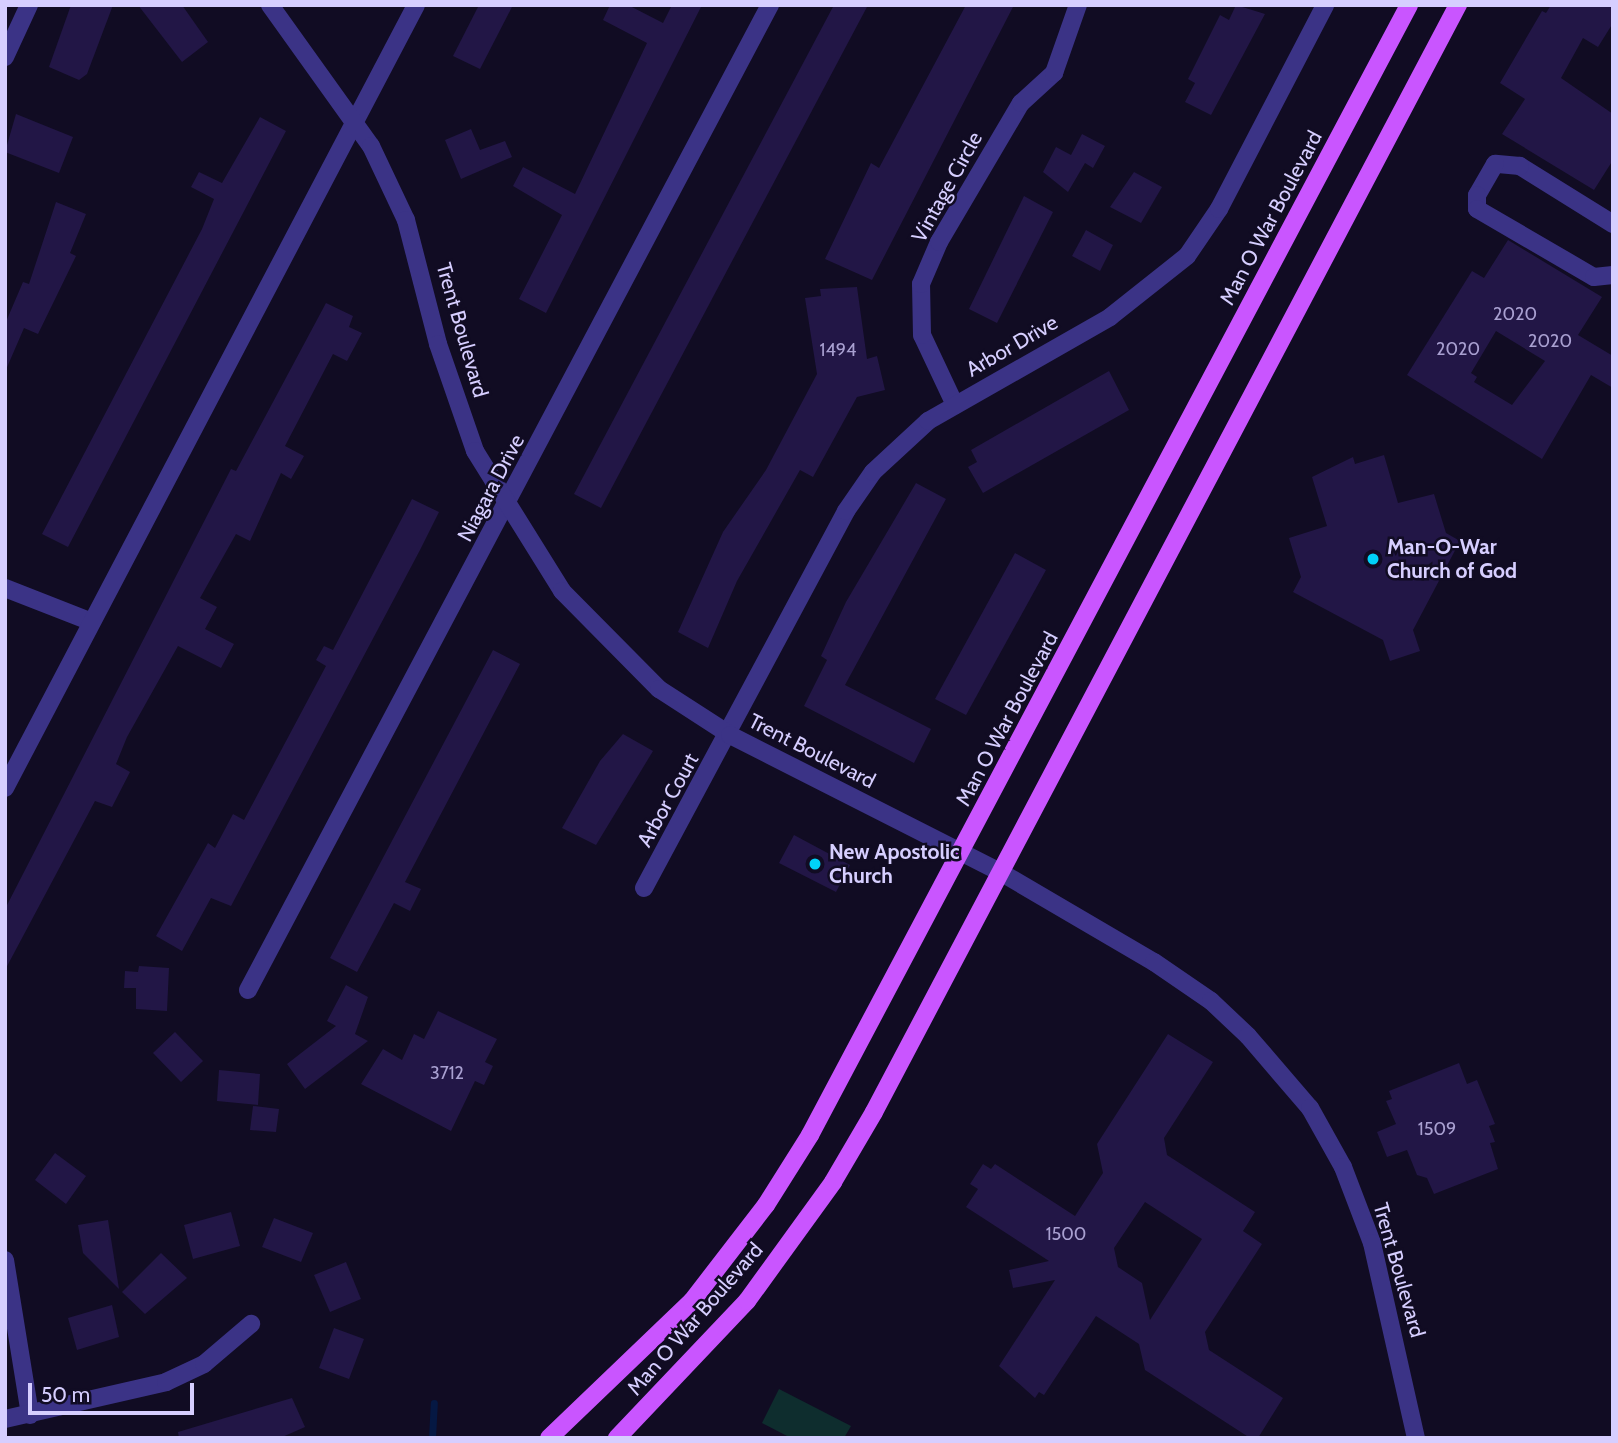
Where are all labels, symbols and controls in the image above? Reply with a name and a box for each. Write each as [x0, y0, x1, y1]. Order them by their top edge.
street label: Vintage Circle [906, 127, 988, 247]
street label: Man O War Boulevard [1214, 127, 1328, 309]
street label: Trent Boulevard [431, 260, 493, 400]
house number: 2020 [1493, 303, 1537, 325]
street label: Arbor Drive [962, 310, 1062, 382]
house number: 2020 [1528, 330, 1572, 352]
house number: 2020 [1436, 338, 1480, 360]
house number: 1494 [820, 339, 856, 361]
street label: Niagara Drive [452, 430, 530, 546]
place label: Man-O-War Church of God [1387, 534, 1517, 584]
marker: Man-O-War Church of God [1365, 551, 1381, 567]
street label: Man O War Boulevard [950, 628, 1064, 810]
street label: Trent Boulevard [744, 708, 880, 794]
street label: Arbor Court [632, 749, 704, 851]
place label: New Apostolic Church [829, 839, 960, 889]
marker: New Apostolic Church [807, 856, 823, 872]
house number: 3712 [430, 1062, 464, 1084]
house number: 1509 [1418, 1118, 1456, 1140]
street label: Trent Boulevard [1368, 1200, 1430, 1340]
house number: 1500 [1046, 1223, 1086, 1245]
street label: Man O War Boulevard [622, 1238, 768, 1400]
scale bar [32, 1370, 198, 1414]
text: 50 m [41, 1382, 90, 1407]

